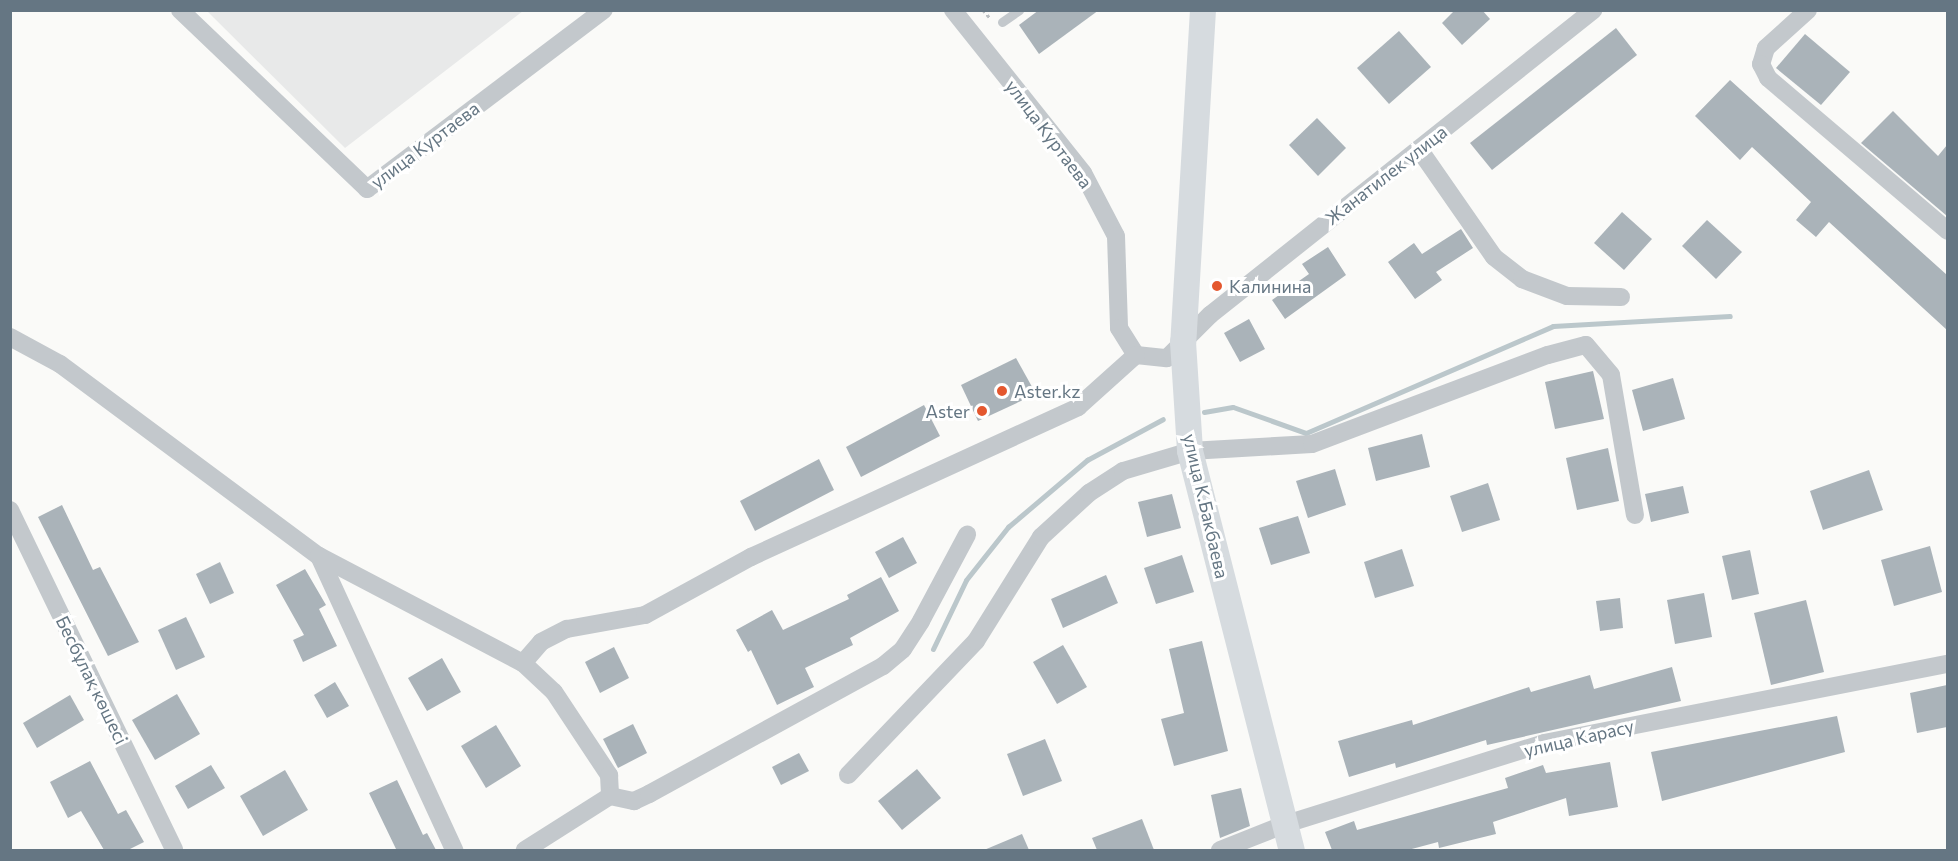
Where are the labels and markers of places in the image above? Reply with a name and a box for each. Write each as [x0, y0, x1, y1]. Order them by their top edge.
place label: Калинина [1229, 275, 1311, 297]
marker: Калинина [1210, 279, 1224, 293]
place label: Aster.kz [1014, 380, 1081, 402]
marker: Aster.kz [995, 384, 1009, 398]
place label: Aster [926, 400, 970, 422]
marker: Aster [975, 404, 989, 418]

